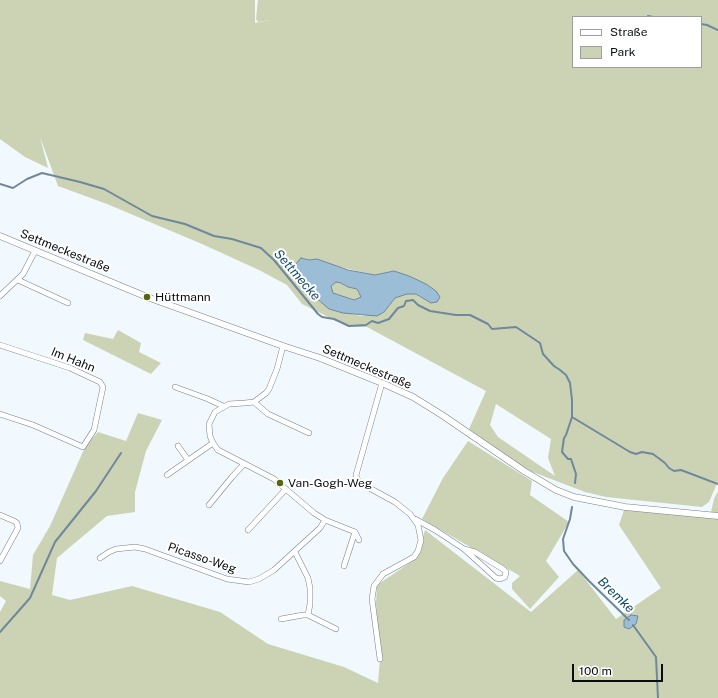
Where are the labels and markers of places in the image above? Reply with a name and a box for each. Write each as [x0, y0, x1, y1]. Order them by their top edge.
place label: Hüttmann [155, 290, 211, 304]
marker: Hüttmann [142, 292, 152, 302]
place label: Van-Gogh-Weg [288, 476, 372, 490]
marker: Van-Gogh-Weg [275, 478, 285, 488]

